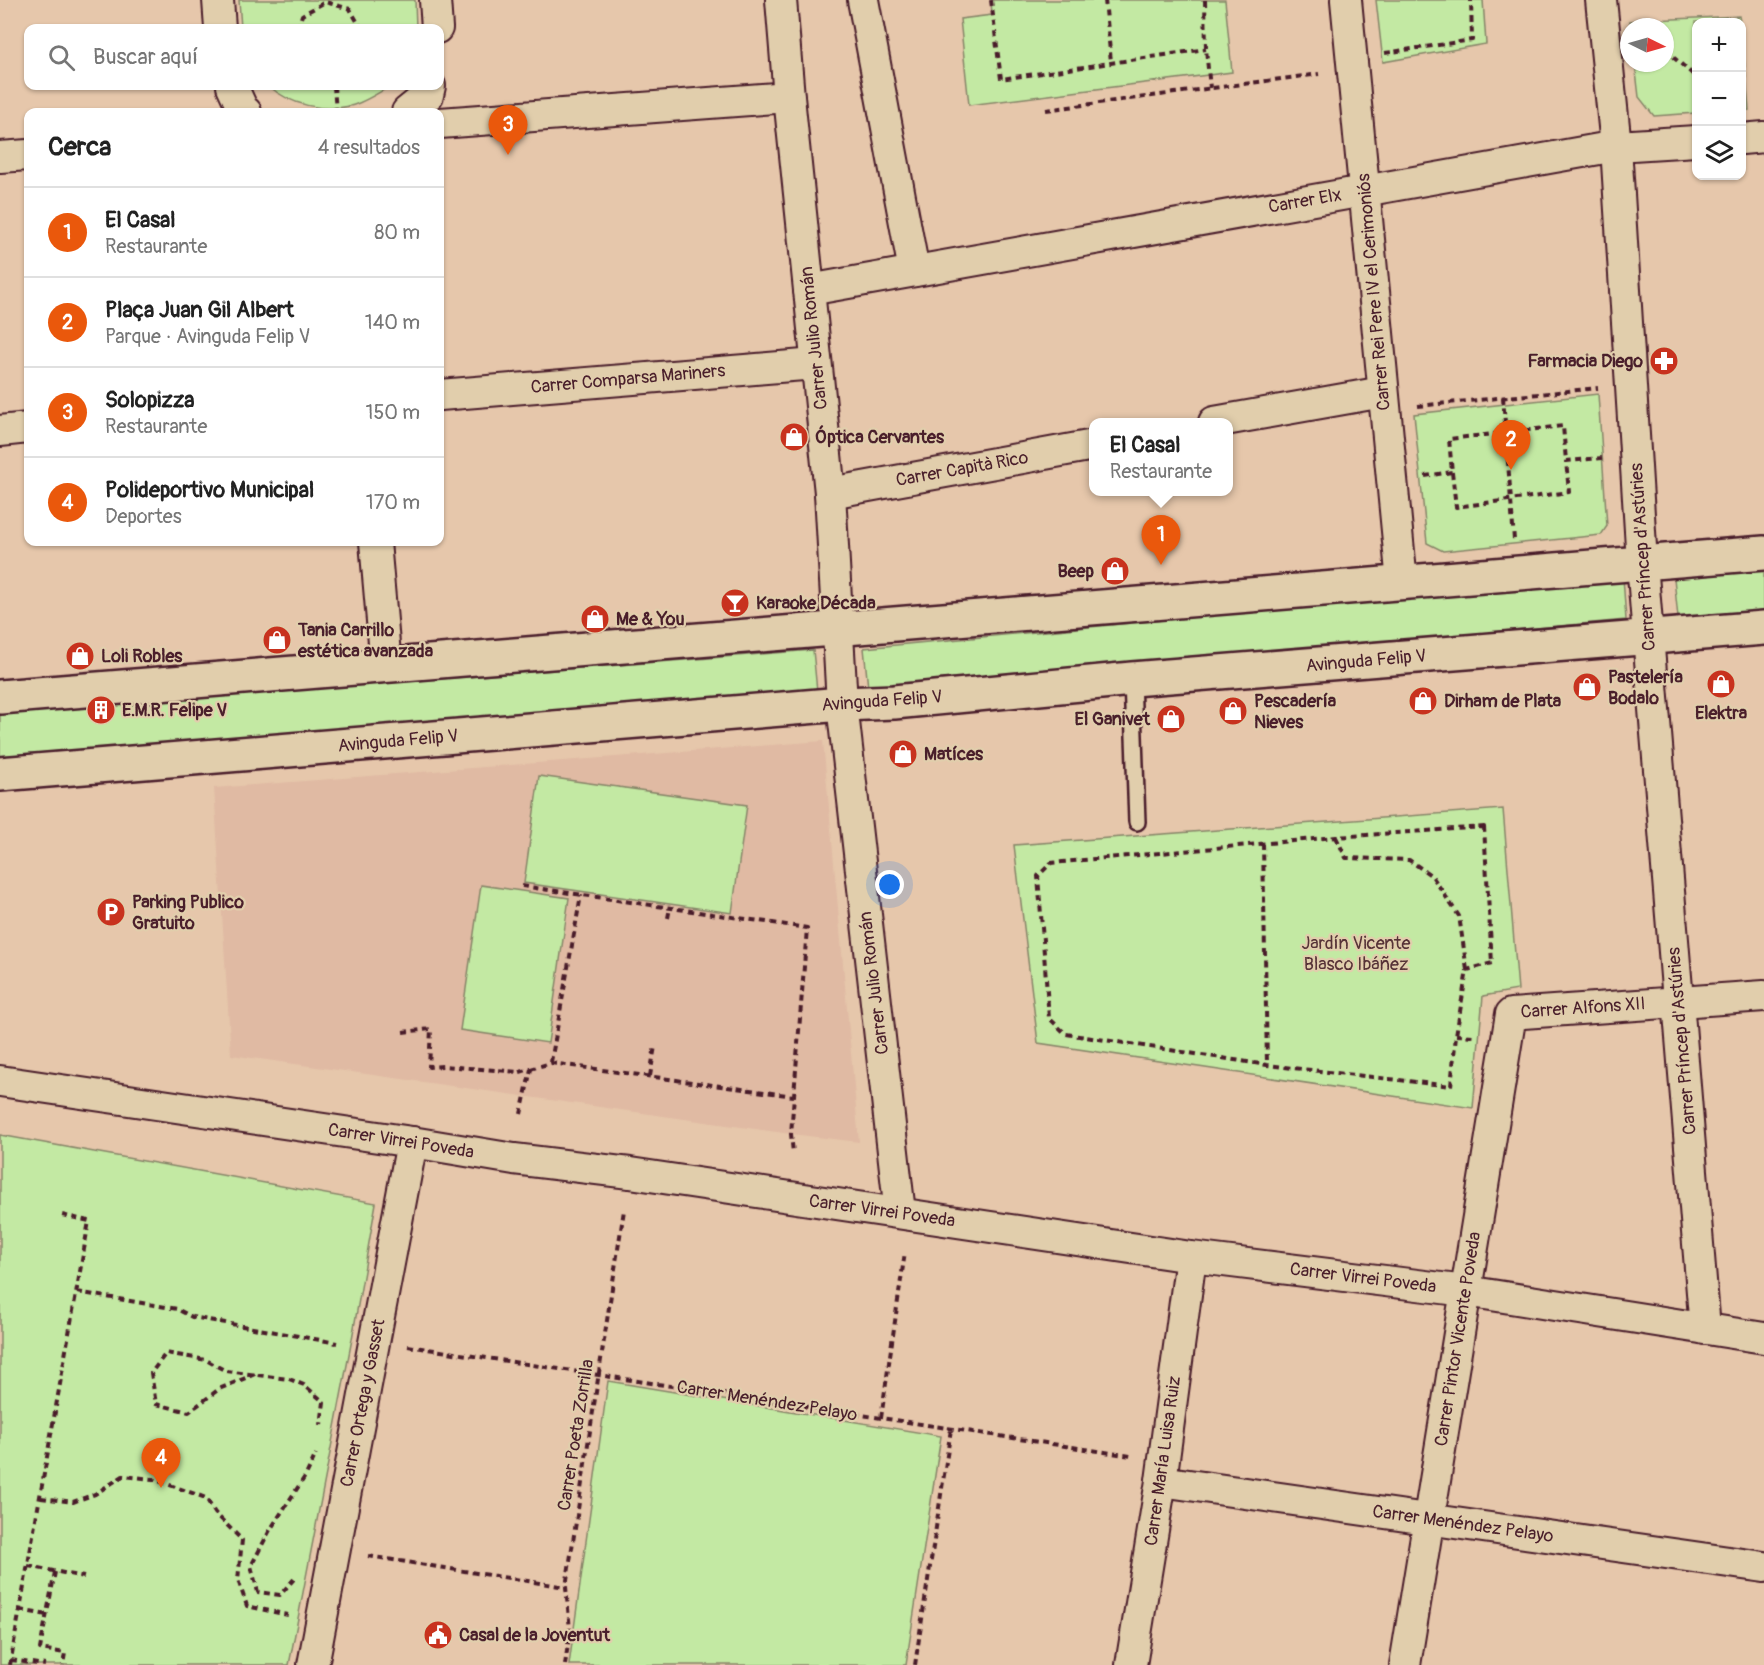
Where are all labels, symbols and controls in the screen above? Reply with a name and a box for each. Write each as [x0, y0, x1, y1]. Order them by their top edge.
north arrow [1620, 18, 1674, 72]
map controls [1692, 18, 1746, 180]
button: + [1692, 18, 1746, 72]
search box [24, 24, 444, 90]
icon: search [45, 41, 78, 74]
text: Buscar aquí [93, 43, 198, 71]
button: − [1692, 72, 1746, 126]
pin: 3 [488, 106, 528, 155]
button: layers [1692, 126, 1746, 180]
text: Cerca [48, 131, 111, 163]
text: 4 resultados [318, 135, 420, 160]
street label: Carrer Rei Pere IV el Cerimoniós [1352, 172, 1396, 412]
street label: Carrer Elx [1267, 183, 1343, 219]
text: El Casal [105, 206, 176, 234]
text: 1 [64, 220, 71, 245]
text: 80 m [374, 220, 420, 245]
text: Restaurante [105, 234, 207, 259]
street label: Carrer Julio Román [795, 265, 833, 411]
text: Plaça Juan Gil Albert [105, 296, 294, 324]
text: 2 [62, 310, 73, 335]
text: 140 m [365, 310, 420, 335]
text: Parque · Avinguda Felip V [105, 324, 311, 349]
pharmacy icon: Farmacia Diego [1648, 345, 1680, 377]
place label: Farmacia Diego [1527, 350, 1643, 373]
street label: Carrer Comparsa Mariners [530, 359, 726, 399]
text: Solopizza [105, 386, 194, 414]
text: 3 [62, 400, 73, 425]
text: 150 m [366, 400, 420, 425]
text: Restaurante [105, 414, 207, 439]
popup [1089, 418, 1233, 496]
pin: 2 [1492, 420, 1530, 470]
shop icon: Óptica Cervantes [778, 421, 810, 453]
place label: Óptica Cervantes [815, 425, 945, 449]
text: El Casal [1110, 431, 1180, 459]
street label: Carrer Capità Rico [894, 446, 1030, 492]
text: Restaurante [1110, 459, 1212, 484]
street label: Carrer Príncep d'Astúries [1625, 462, 1661, 652]
text: Polideportivo Municipal [105, 476, 314, 504]
text: 4 [62, 490, 73, 515]
text: 170 m [366, 490, 420, 515]
text: Deportes [105, 504, 182, 529]
pin: 1 [1142, 516, 1180, 565]
shop icon: Beep [1099, 555, 1131, 587]
place label: Beep [1058, 560, 1094, 583]
bar icon: Karaoke Década [719, 587, 751, 619]
place label: Karaoke Década [756, 592, 876, 615]
shop icon: Me & You [579, 603, 611, 635]
place label: Me & You [616, 608, 684, 631]
place label: Tania Carrillo estética avanzada [297, 619, 434, 663]
shop icon: Tania Carrillo estética avanzada [261, 624, 293, 656]
shop icon: Loli Robles [64, 640, 96, 672]
street label: Avinguda Felip V [1305, 644, 1427, 678]
place label: Loli Robles [101, 645, 183, 668]
place label: Pastelería Bodalo [1608, 666, 1683, 710]
shop icon: Elektra [1705, 668, 1737, 700]
shop icon: Pastelería Bodalo [1571, 671, 1603, 703]
street label: Avinguda Felip V [821, 685, 943, 717]
shop icon: Dirham de Plata [1407, 685, 1439, 717]
place label: Pescadería Nieves [1254, 690, 1337, 734]
place label: Dirham de Plata [1444, 690, 1562, 713]
building icon: E.M.R. Felipe V [85, 694, 117, 726]
shop icon: Pescadería Nieves [1217, 695, 1249, 727]
place label: E.M.R. Felipe V [122, 699, 228, 722]
place label: Elektra [1695, 702, 1748, 725]
shop icon: El Ganivet [1155, 703, 1187, 735]
place label: El Ganivet [1075, 708, 1151, 731]
street label: Avinguda Felip V [337, 724, 459, 758]
shop icon: Matíces [887, 738, 919, 770]
place label: Matíces [924, 743, 984, 766]
your location [875, 870, 904, 899]
place label: Parking Publico Gratuito [132, 891, 244, 935]
parking icon: Parking Publico Gratuito [95, 896, 127, 928]
street label: Carrer Julio Román [854, 910, 894, 1056]
park label: Jardín Vicente Blasco Ibáñez [1302, 932, 1411, 976]
street label: Carrer Príncep d'Astúries [1662, 946, 1702, 1136]
street label: Carrer Alfons XII [1520, 992, 1646, 1024]
street label: Carrer Virrei Poveda [326, 1118, 476, 1164]
street label: Carrer Virrei Poveda [807, 1189, 957, 1233]
street label: Carrer Pintor Vicente Poveda [1430, 1230, 1486, 1448]
street label: Carrer Virrei Poveda [1288, 1258, 1438, 1298]
street label: Carrer Ortega y Gasset [335, 1316, 391, 1489]
street label: Carrer Poeta Zorrilla [553, 1357, 599, 1513]
street label: Carrer Menéndez Pelayo [675, 1375, 859, 1427]
street label: Carrer María Luisa Ruiz [1140, 1375, 1186, 1547]
pin: 4 [142, 1438, 180, 1488]
street label: Carrer Menéndez Pelayo [1371, 1500, 1555, 1548]
public building icon: Casal de la Joventut [422, 1619, 454, 1651]
place label: Casal de la Joventut [459, 1624, 611, 1647]

